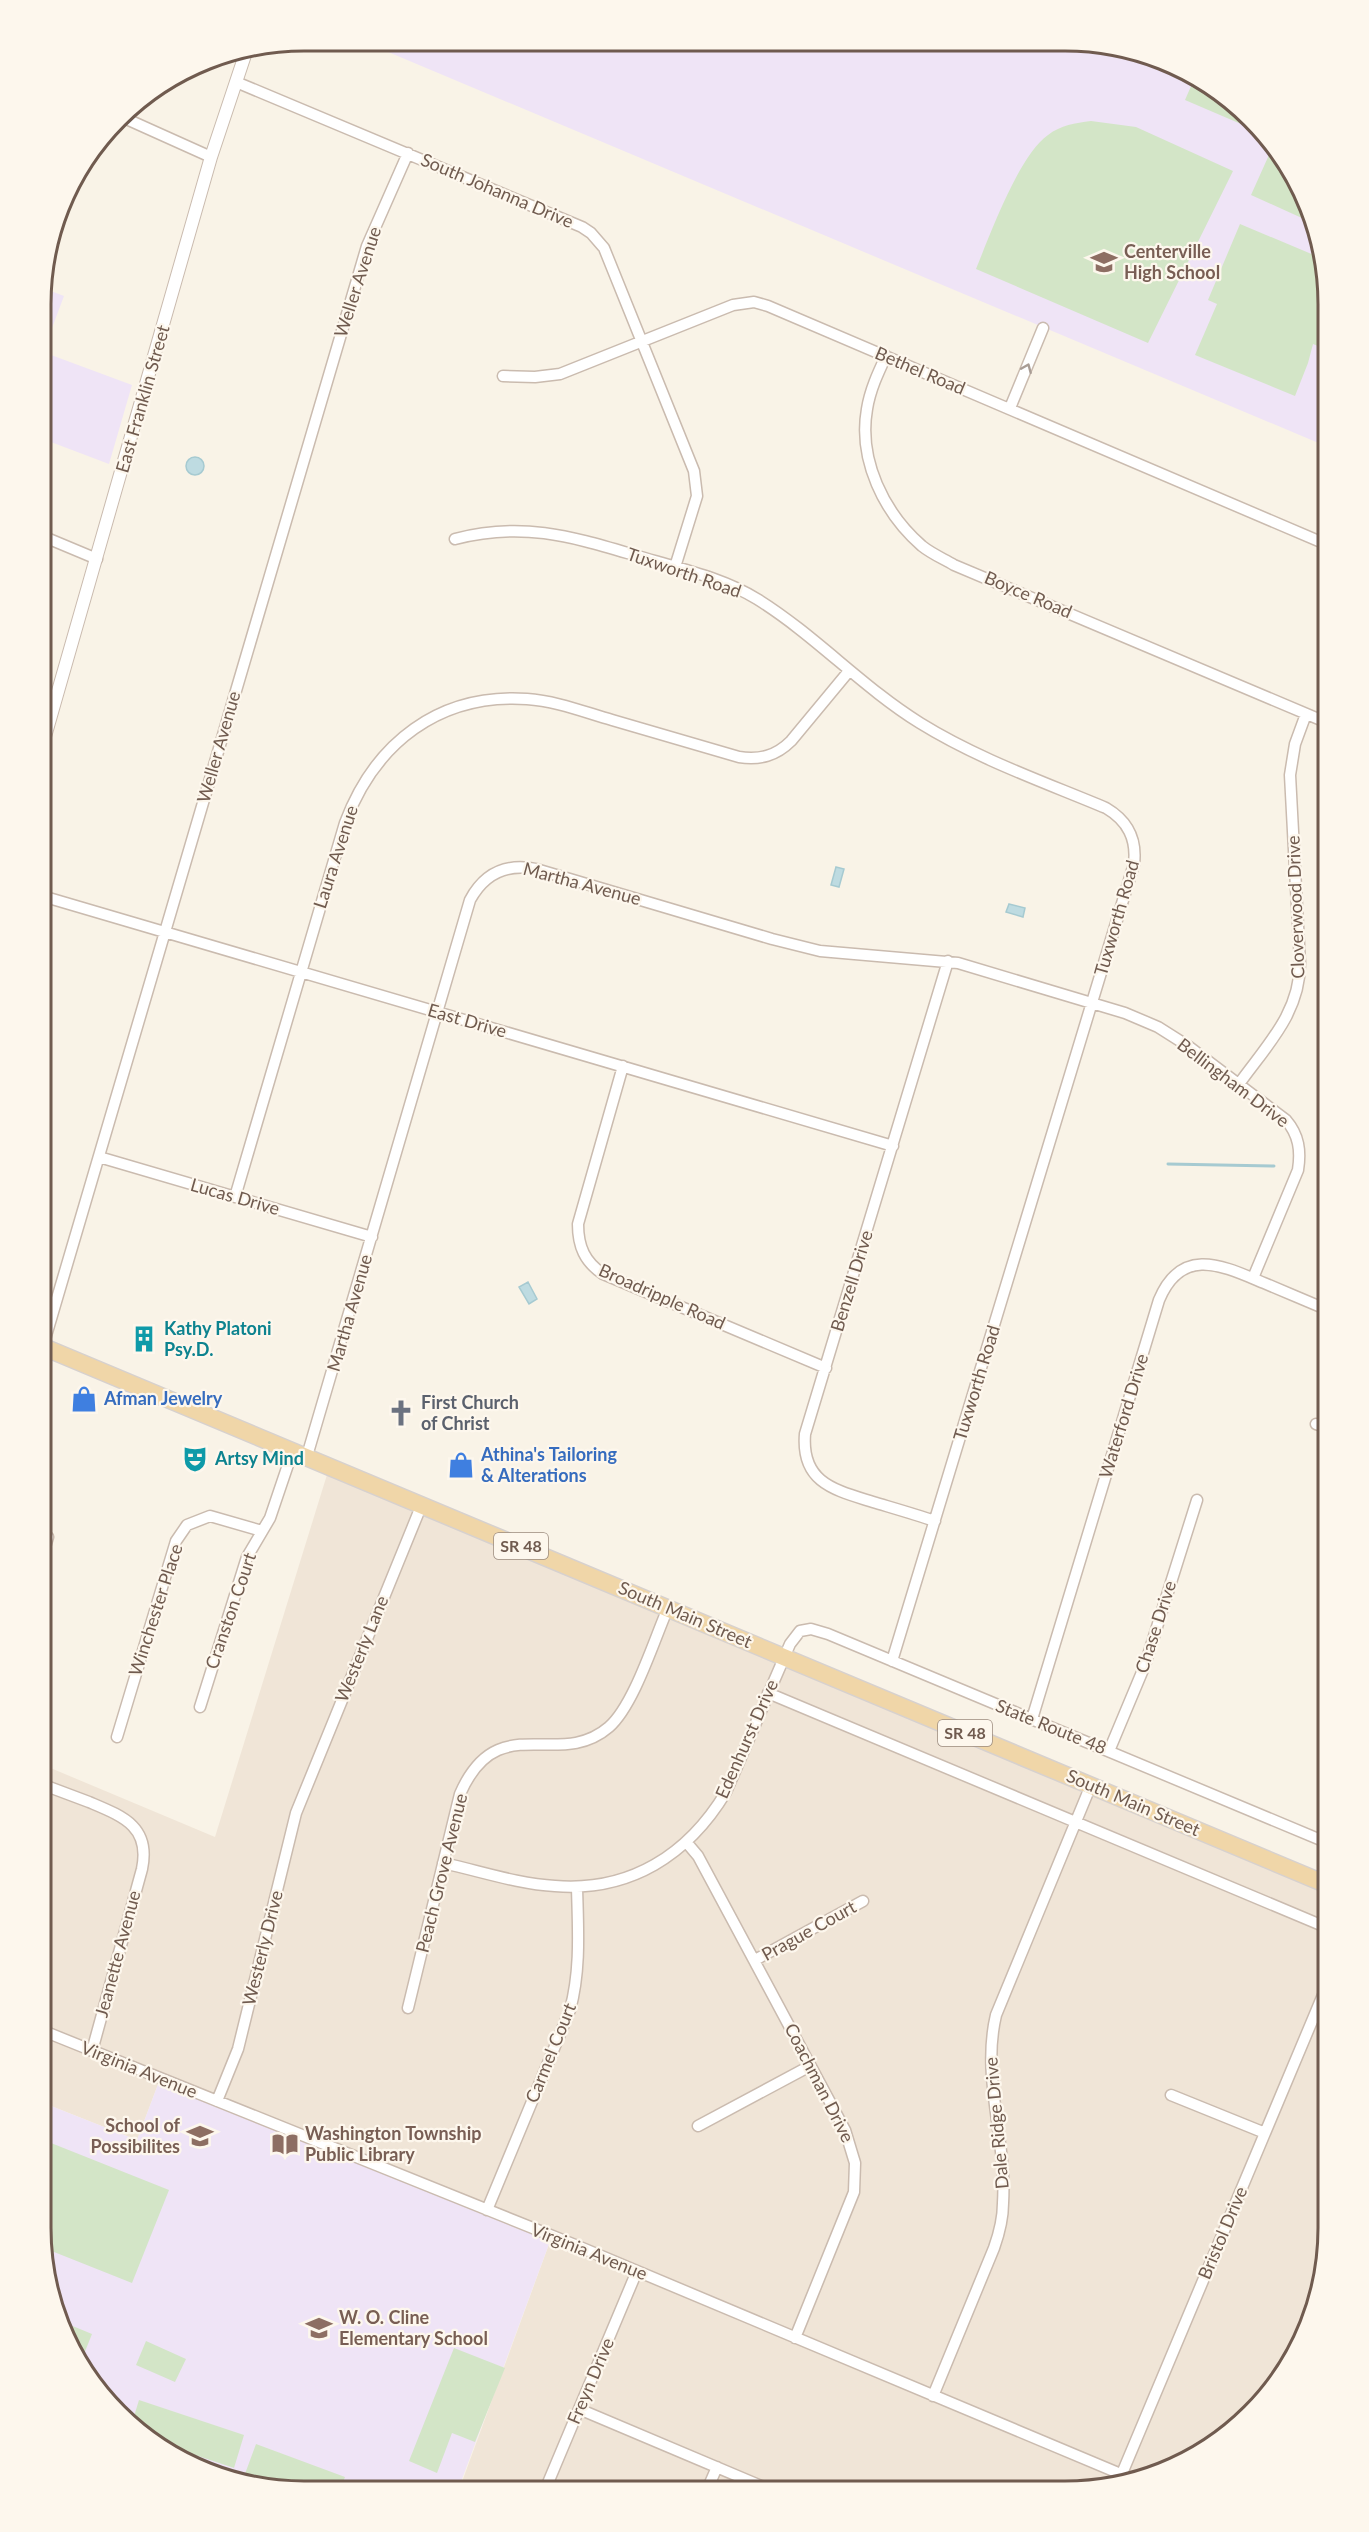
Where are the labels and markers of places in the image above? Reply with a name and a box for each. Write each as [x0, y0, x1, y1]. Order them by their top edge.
place label: Centerville High School [1124, 240, 1220, 283]
school or university icon: Centerville High School [1089, 247, 1119, 277]
place label: Kathy Platoni Psy.D. [164, 1317, 272, 1360]
building icon: Kathy Platoni Psy.D. [129, 1324, 159, 1354]
shop icon: Afman Jewelry [69, 1384, 99, 1414]
place label: Afman Jewelry [103, 1387, 223, 1409]
place label: First Church of Christ [421, 1391, 519, 1434]
church icon: First Church of Christ [386, 1398, 416, 1428]
place label: Athina's Tailoring & Alterations [480, 1443, 617, 1486]
theatre icon: Artsy Mind [180, 1444, 210, 1474]
place label: Artsy Mind [214, 1447, 304, 1469]
shop icon: Athina's Tailoring & Alterations [446, 1450, 476, 1480]
place label: School of Possibilites [91, 2114, 181, 2157]
school or university icon: School of Possibilites [185, 2121, 215, 2151]
place label: Washington Township Public Library [305, 2122, 481, 2165]
library icon: Washington Township Public Library [270, 2129, 300, 2159]
place label: W. O. Cline Elementary School [339, 2306, 488, 2349]
school or university icon: W. O. Cline Elementary School [304, 2313, 334, 2343]

